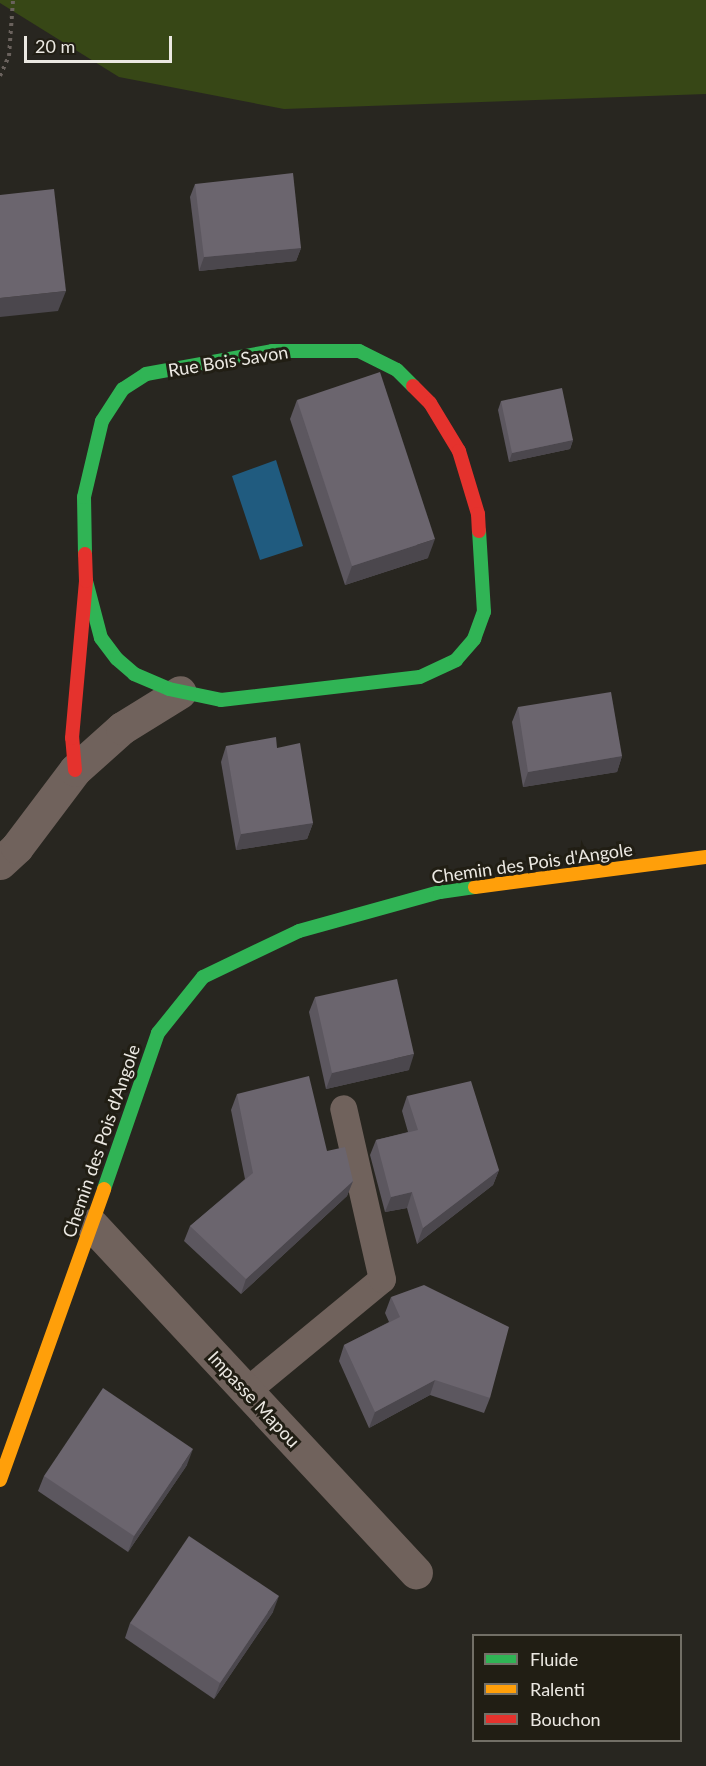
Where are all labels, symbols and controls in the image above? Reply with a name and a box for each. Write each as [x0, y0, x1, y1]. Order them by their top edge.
scale bar [27, 24, 176, 62]
text: 20 m [35, 35, 75, 57]
street label: Rue Bois Savon [166, 341, 290, 381]
street label: Chemin des Pois d'Angole [430, 838, 634, 888]
street label: Chemin des Pois d'Angole [58, 1042, 144, 1240]
street label: Impasse Mapou [204, 1346, 304, 1452]
legend [472, 1634, 682, 1742]
text: Fluide [530, 1648, 578, 1670]
text: Ralenti [530, 1678, 585, 1700]
text: Bouchon [530, 1708, 601, 1730]

